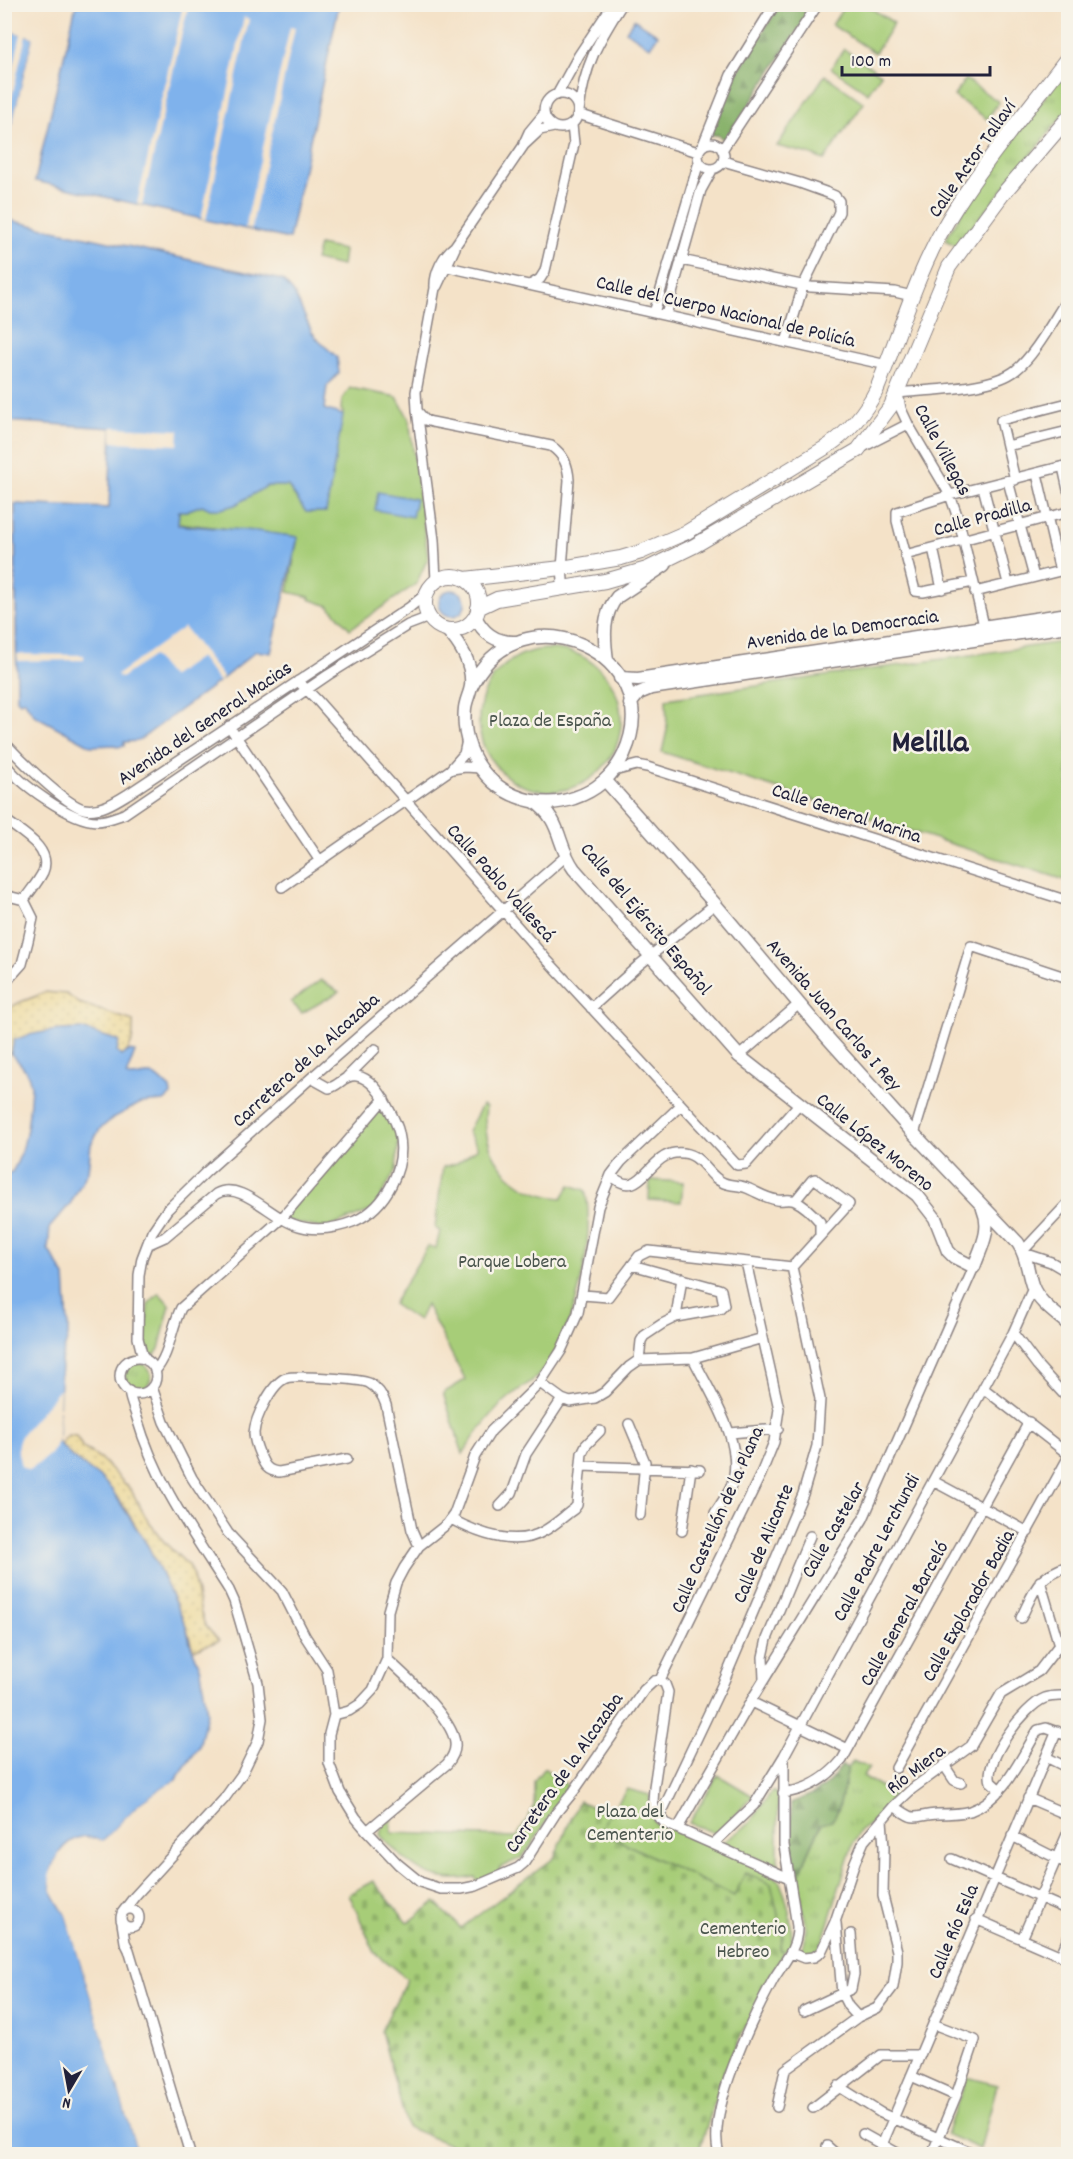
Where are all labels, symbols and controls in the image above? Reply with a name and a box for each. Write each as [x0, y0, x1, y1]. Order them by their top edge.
scale bar [842, 39, 990, 77]
text: 100 m [851, 50, 891, 75]
street label: Calle Actor Tallaví [922, 94, 1025, 224]
street label: Calle del Cuerpo Nacional de Policía [593, 269, 858, 357]
street label: Calle Villegas [905, 400, 977, 501]
street label: Calle Pradilla [931, 492, 1035, 545]
street label: Avenida de la Democracia [745, 604, 941, 658]
street label: Avenida del General Macias [113, 655, 299, 794]
park label: Plaza de España [489, 708, 612, 736]
district label: Melilla [892, 722, 969, 768]
street label: Calle General Marina [768, 777, 925, 852]
street label: Calle Pablo Vallescá [439, 818, 561, 950]
street label: Calle del Ejército Español [572, 838, 717, 1002]
street label: Avenida Juan Carlos I Rey [758, 934, 908, 1099]
street label: Carretera de la Alcazaba [227, 987, 387, 1135]
street label: Calle López Moreno [809, 1087, 939, 1200]
park label: Parque Lobera [458, 1249, 567, 1277]
street label: Calle Castellón de la Plana [665, 1422, 773, 1618]
street label: Calle Padre Lerchundi [827, 1469, 928, 1627]
street label: Calle Castelar [796, 1476, 874, 1584]
street label: Calle de Alicante [727, 1480, 803, 1608]
street label: Calle Explorador Badia [916, 1525, 1023, 1688]
street label: Calle General Barceló [854, 1537, 957, 1692]
street label: Carretera de la Alcazaba [499, 1687, 632, 1860]
street label: Río Miera [881, 1738, 953, 1802]
park label: Plaza del Cementerio [587, 1799, 673, 1850]
street label: Calle Río Esla [922, 1880, 988, 1984]
park label: Cementerio Hebreo [700, 1916, 786, 1967]
north arrow [39, 2060, 99, 2120]
text: N [61, 2090, 73, 2114]

